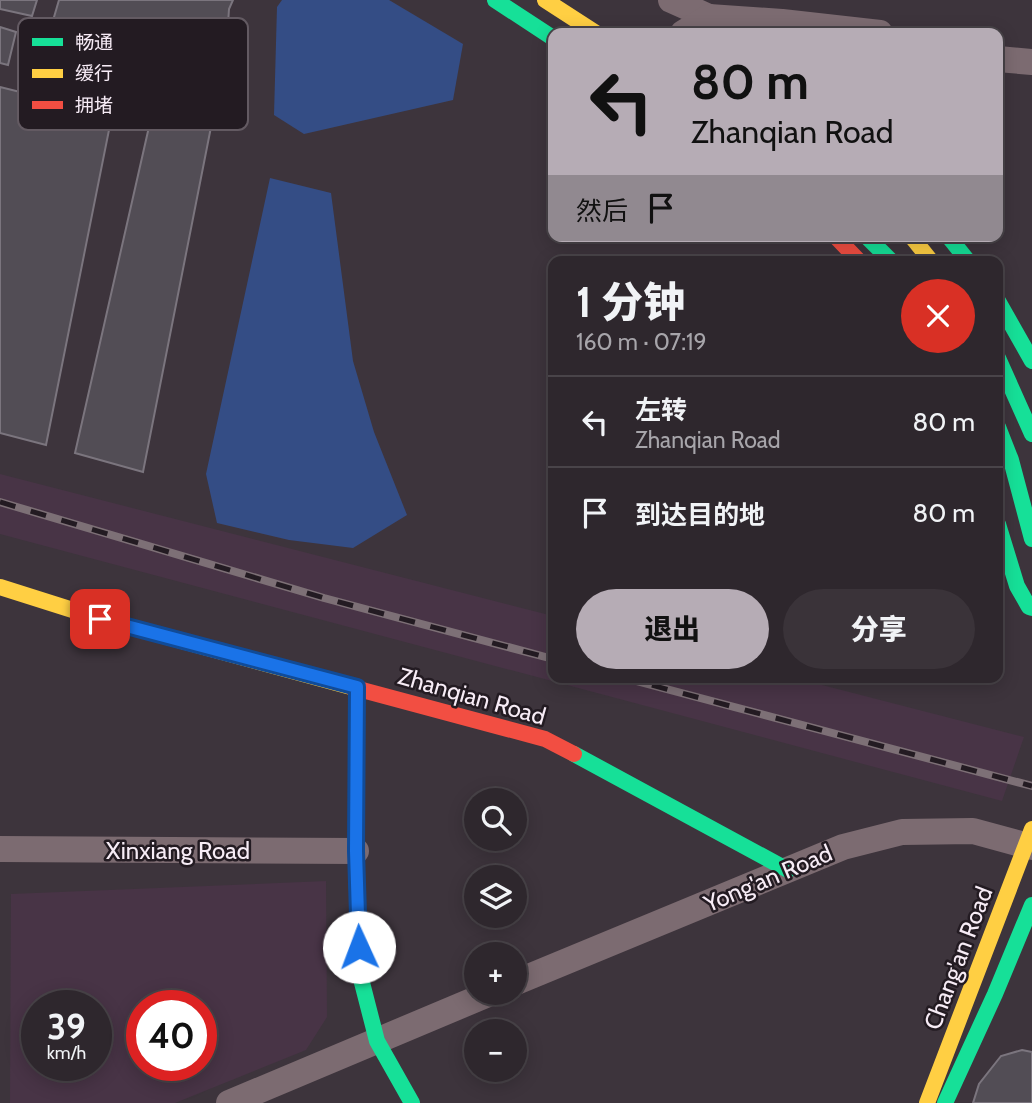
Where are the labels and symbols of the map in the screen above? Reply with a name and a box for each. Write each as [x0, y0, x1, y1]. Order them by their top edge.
legend [18, 18, 248, 130]
text: 畅通 [75, 31, 113, 54]
text: 缓行 [75, 62, 113, 85]
text: 拥堵 [75, 94, 113, 117]
pin [70, 589, 130, 649]
street label: Zhanqian Road [395, 661, 549, 731]
street label: Xinxiang Road [106, 836, 250, 865]
street label: Yong'an Road [699, 838, 836, 918]
street label: Chang'an Road [917, 882, 999, 1034]
position arrow [322, 910, 396, 984]
speed limit sign: 40 [126, 990, 217, 1081]

